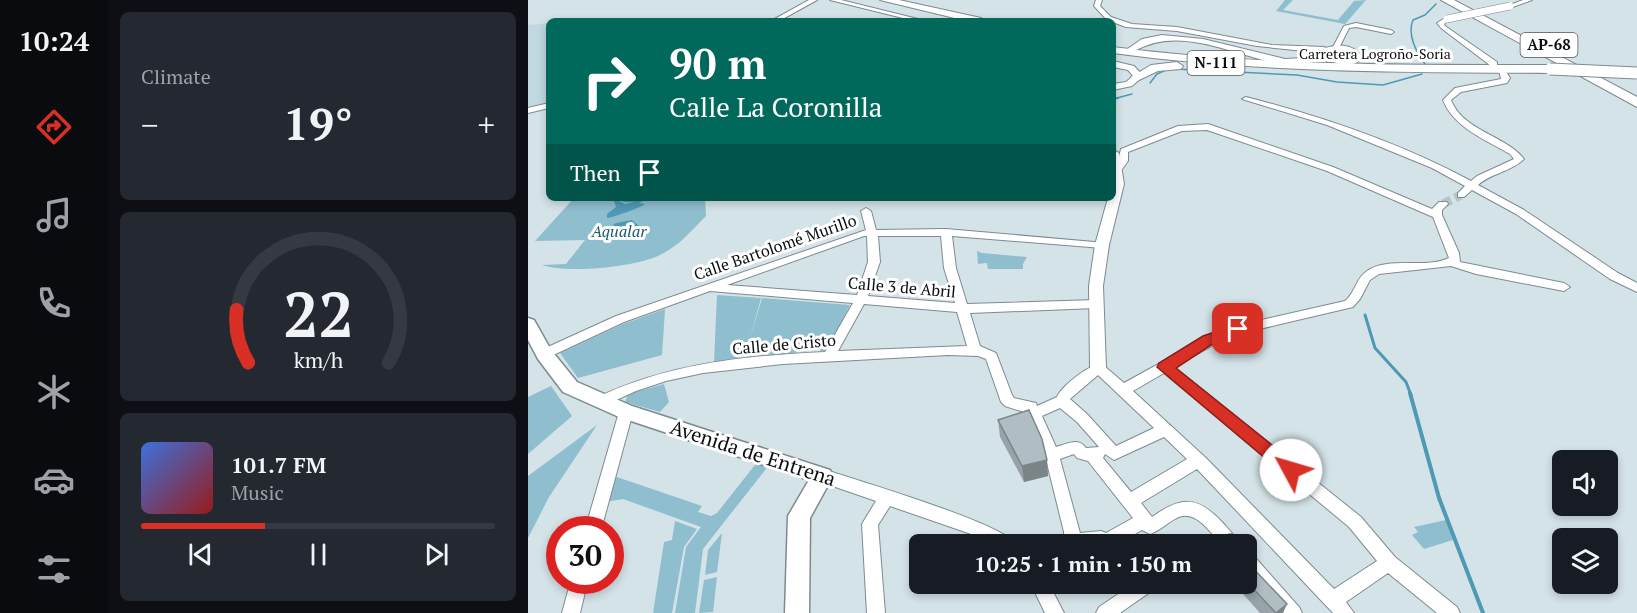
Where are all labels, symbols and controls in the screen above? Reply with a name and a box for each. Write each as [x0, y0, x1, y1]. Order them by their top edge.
text: 10:24 [19, 23, 89, 59]
road number: AP-68 [1520, 33, 1578, 57]
text: 90 m [669, 35, 767, 91]
icon: right [570, 42, 648, 120]
street label: Carretera Logroño-Soria [1299, 44, 1451, 63]
road number: N-111 [1188, 51, 1244, 75]
text: Climate [141, 63, 211, 90]
text: Calle La Coronilla [669, 89, 882, 125]
text: 19° [283, 93, 353, 153]
text: − [141, 103, 159, 146]
text: + [477, 103, 495, 146]
icon: directions [33, 106, 75, 148]
icon: arrive [633, 156, 666, 189]
text: Then [570, 158, 621, 187]
icon: music [33, 194, 75, 236]
street label: Calle Bartolomé Murillo [691, 209, 859, 285]
park label: Aqualar [590, 220, 647, 242]
street label: Calle 3 de Abril [847, 271, 957, 303]
text: 22 [283, 273, 353, 356]
icon: phone [33, 282, 75, 324]
pin [1212, 303, 1263, 354]
icon: arrive [1221, 312, 1254, 345]
street label: Calle de Cristo [731, 329, 837, 359]
text: km/h [293, 347, 343, 375]
icon: climate [33, 371, 75, 413]
street label: Avenida de Entrena [667, 413, 839, 492]
position arrow [1259, 438, 1323, 502]
text: 101.7 FM [231, 450, 326, 479]
map controls [1552, 450, 1618, 594]
button: sound [1552, 450, 1618, 516]
icon: car [33, 459, 75, 501]
text: Music [231, 479, 284, 506]
speed limit sign: 30 [546, 516, 624, 594]
button: layers [1552, 528, 1618, 594]
icon: previous [184, 538, 217, 571]
icon: pause [302, 538, 335, 571]
icon: next [420, 538, 453, 571]
icon: filters [33, 548, 75, 590]
text: 10:25 · 1 min · 150 m [974, 549, 1192, 578]

